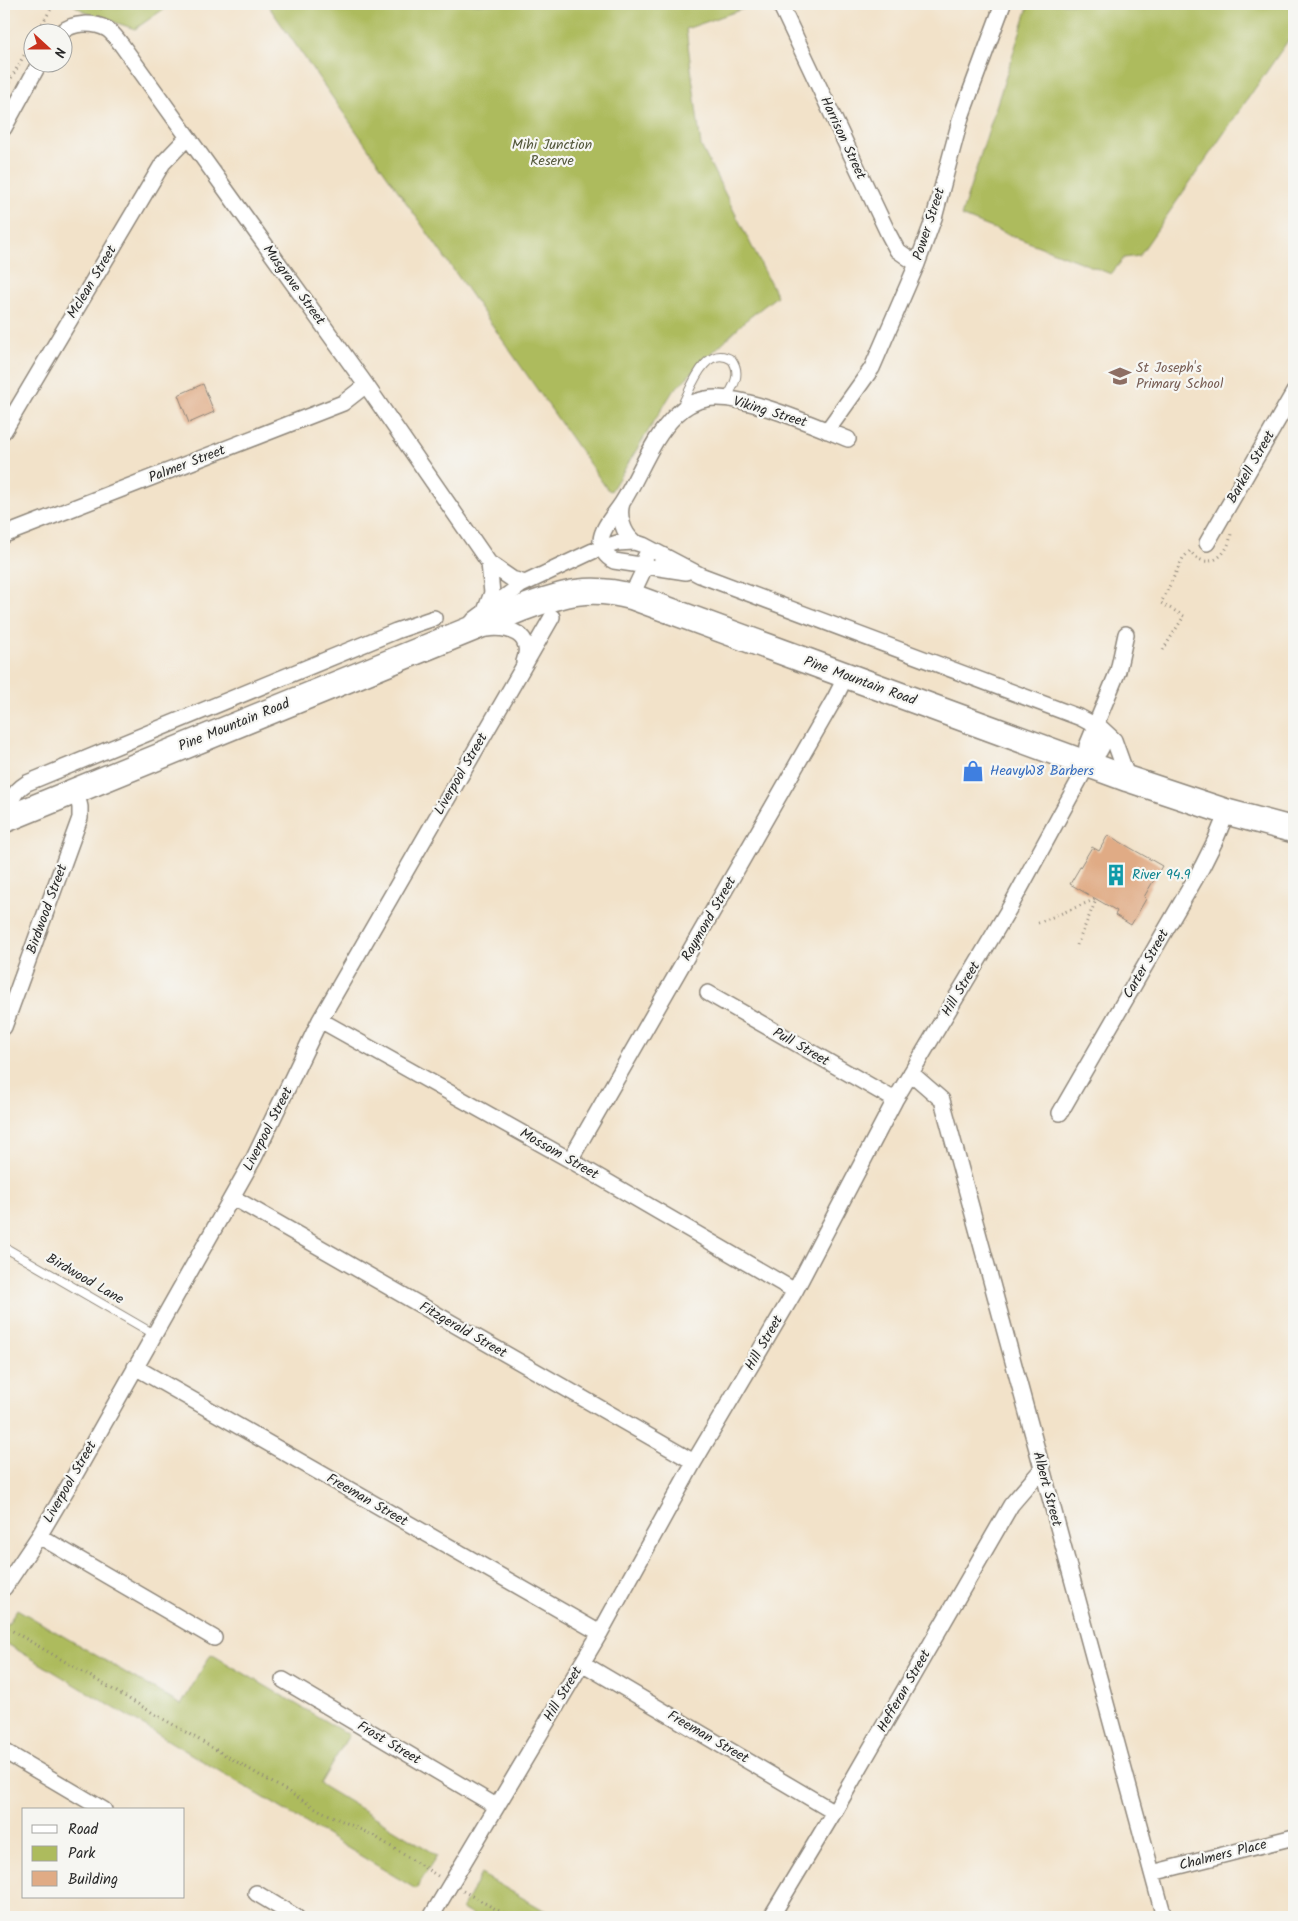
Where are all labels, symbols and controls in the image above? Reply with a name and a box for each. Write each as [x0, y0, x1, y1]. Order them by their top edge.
north arrow [22, 22, 72, 72]
text: N [47, 44, 71, 61]
street label: Harrison Street [814, 93, 872, 184]
park label: Mihi Junction Reserve [512, 134, 592, 172]
street label: Power Street [907, 184, 951, 263]
street label: Musgrave Street [257, 240, 331, 330]
street label: Mclean Street [61, 241, 123, 323]
place label: St Joseph's Primary School [1136, 357, 1224, 395]
school or university icon: St Joseph's Primary School [1107, 363, 1133, 389]
street label: Viking Street [730, 390, 810, 434]
street label: Barkell Street [1221, 426, 1281, 508]
street label: Palmer Street [145, 439, 229, 489]
street label: Pine Mountain Road [801, 650, 920, 712]
street label: Pine Mountain Road [175, 692, 294, 757]
street label: Liverpool Street [429, 728, 494, 819]
shop icon: HeavyW8 Barbers [960, 758, 986, 784]
place label: HeavyW8 Barbers [990, 760, 1094, 782]
street label: Birdwood Street [21, 860, 74, 957]
building icon: River 94.9 [1103, 862, 1129, 888]
place label: River 94.9 [1132, 864, 1191, 886]
street label: Raymond Street [676, 872, 742, 965]
street label: Carter Street [1117, 925, 1175, 1003]
street label: Hill Street [936, 957, 986, 1021]
street label: Pull Street [769, 1022, 834, 1072]
street label: Liverpool Street [237, 1083, 299, 1175]
street label: Mossom Street [515, 1122, 603, 1186]
street label: Birdwood Lane [42, 1248, 129, 1311]
street label: Fitzgerald Street [415, 1296, 511, 1364]
street label: Hill Street [739, 1311, 789, 1375]
street label: Liverpool Street [38, 1436, 103, 1527]
street label: Albert Street [1026, 1449, 1068, 1529]
street label: Freeman Street [322, 1468, 412, 1533]
street label: Hefferan Street [871, 1645, 937, 1736]
street label: Hill Street [538, 1662, 588, 1726]
street label: Freeman Street [663, 1705, 753, 1770]
street label: Frost Street [353, 1715, 426, 1771]
legend [22, 1808, 185, 1898]
text: Road [68, 1818, 99, 1842]
street label: Chalmers Place [1177, 1833, 1270, 1877]
text: Park [68, 1842, 96, 1866]
text: Building [68, 1868, 118, 1892]

